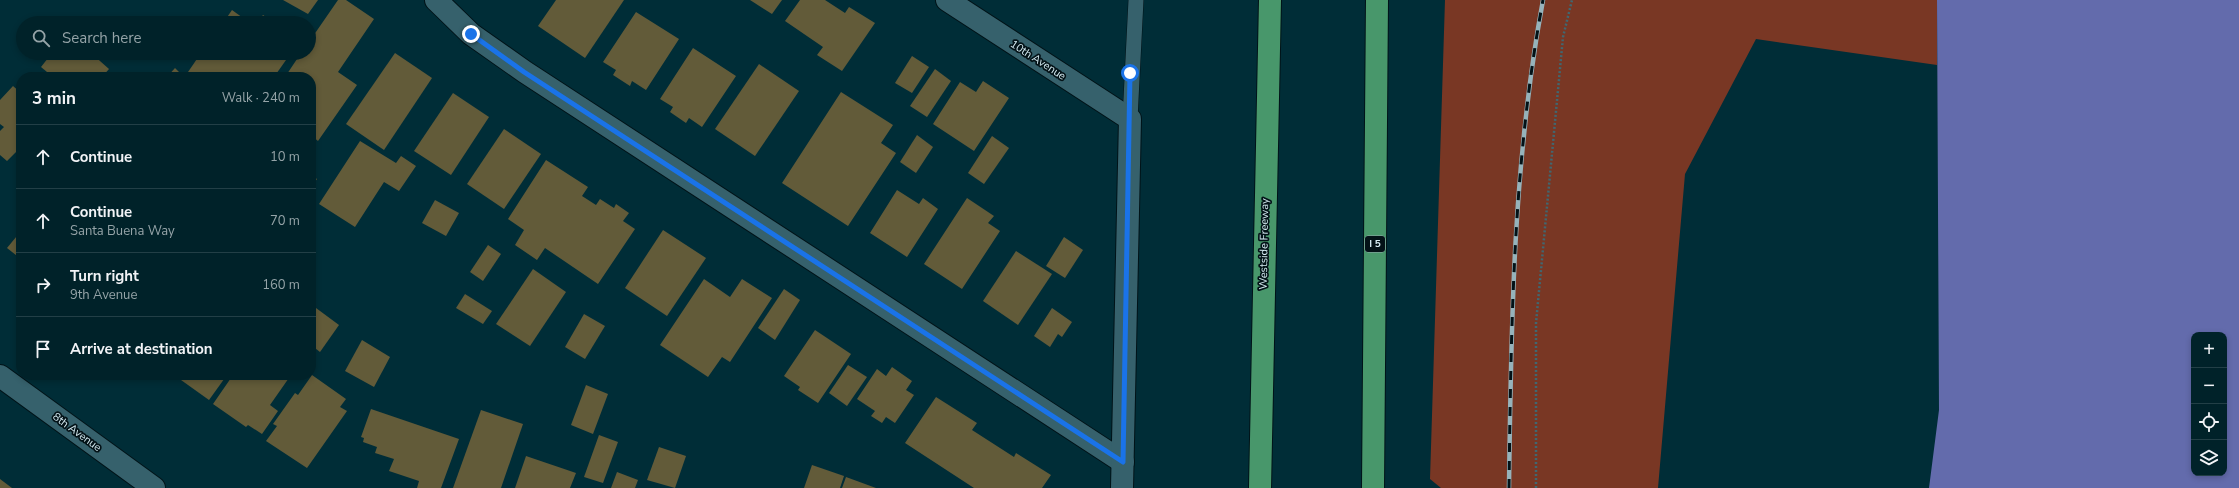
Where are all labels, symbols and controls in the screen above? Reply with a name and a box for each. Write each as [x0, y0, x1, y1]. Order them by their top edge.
search box [16, 16, 316, 60]
route end [462, 25, 480, 43]
icon: search [30, 27, 52, 49]
text: Search here [62, 28, 142, 48]
street label: 10th Avenue [1007, 36, 1069, 84]
route start [1121, 64, 1139, 82]
text: 3 min [32, 87, 76, 110]
text: Walk · 240 m [222, 89, 300, 107]
icon: ahead [32, 146, 54, 168]
text: Continue [70, 147, 132, 167]
text: 10 m [270, 148, 300, 166]
street label: Westside Freeway [1256, 198, 1272, 290]
text: Continue [70, 202, 132, 222]
icon: ahead [32, 210, 54, 232]
text: 70 m [270, 212, 300, 230]
text: Santa Buena Way [70, 222, 175, 240]
road number: I 5 [1365, 236, 1385, 252]
text: Turn right [70, 266, 139, 286]
icon: right [32, 274, 54, 296]
text: 160 m [262, 276, 300, 294]
text: 9th Avenue [70, 286, 137, 304]
map controls [2191, 332, 2227, 476]
button: + [2191, 332, 2227, 368]
icon: arrive [32, 338, 54, 360]
text: Arrive at destination [70, 339, 213, 359]
button: − [2191, 368, 2227, 404]
button: locate [2191, 404, 2227, 440]
street label: 8th Avenue [50, 409, 105, 455]
button: layers [2191, 440, 2227, 476]

